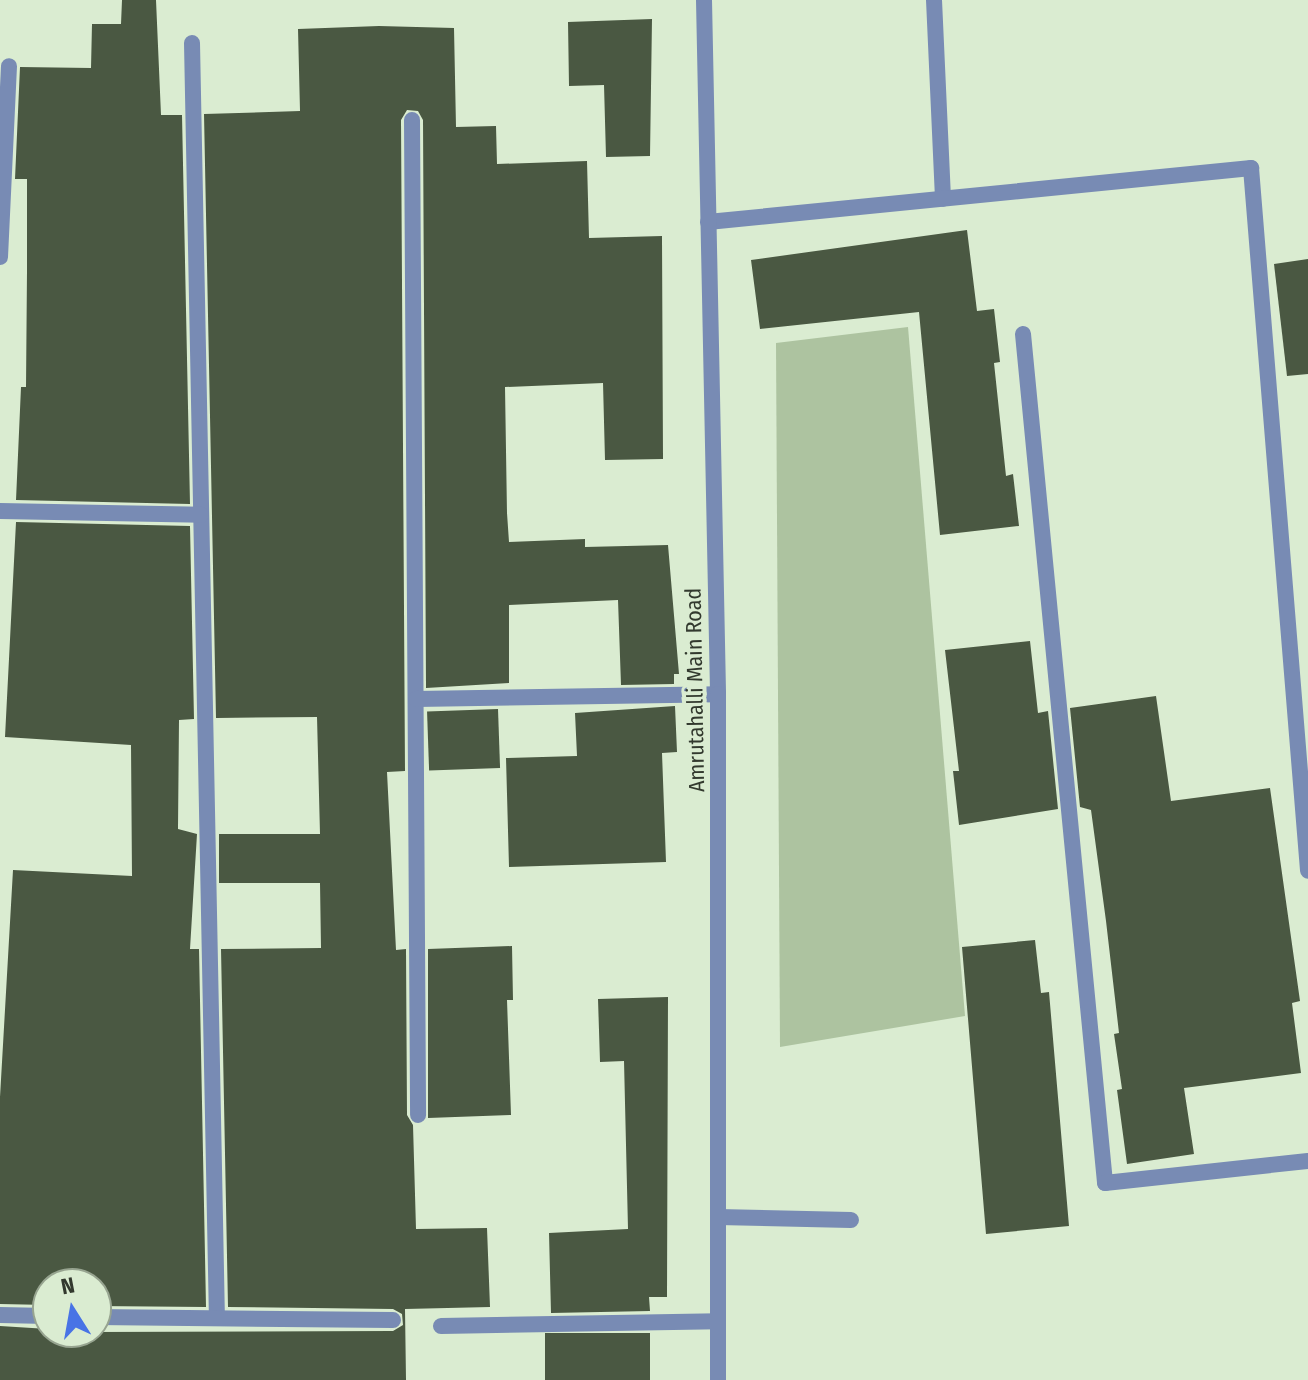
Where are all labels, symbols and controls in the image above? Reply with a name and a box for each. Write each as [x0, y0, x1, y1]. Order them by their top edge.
street label: Amrutahalli Main Road [680, 588, 710, 792]
north arrow [32, 1268, 112, 1348]
text: N [59, 1271, 77, 1300]

